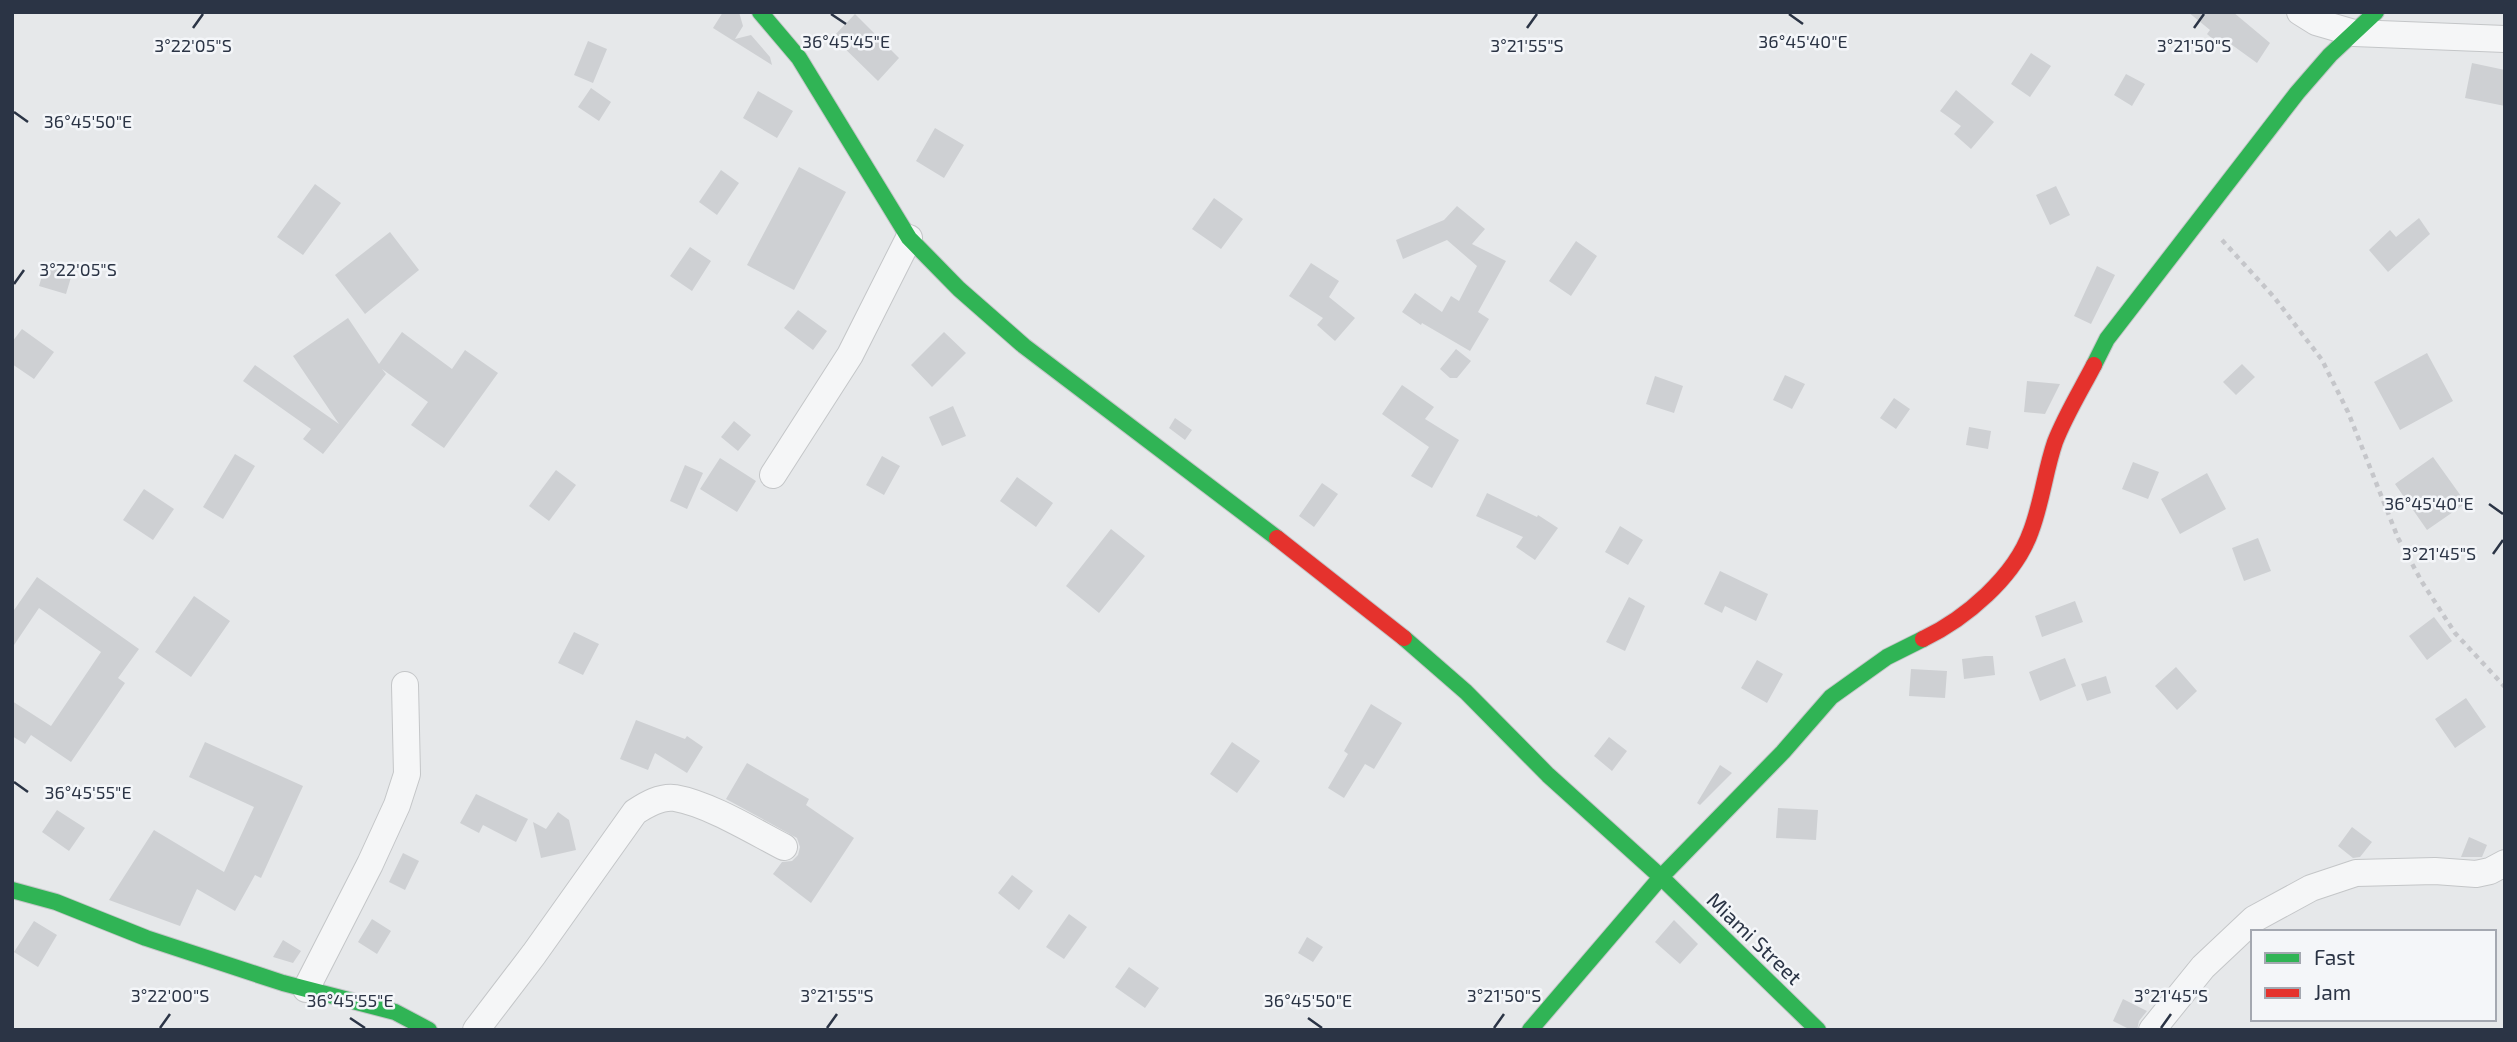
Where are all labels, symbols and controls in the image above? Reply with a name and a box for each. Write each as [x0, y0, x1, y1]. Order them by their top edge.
text: 36°45'45"E [802, 30, 890, 52]
text: 36°45'40"E [1758, 30, 1848, 52]
text: 3°22'05"S [154, 34, 232, 56]
text: 3°21'55"S [1490, 34, 1564, 56]
text: 3°21'50"S [2157, 34, 2231, 56]
text: 36°45'50"E [44, 110, 132, 132]
text: 3°22'05"S [39, 258, 117, 280]
text: 36°45'40"E [2384, 492, 2474, 514]
text: 3°21'45"S [2402, 542, 2476, 564]
text: 36°45'55"E [44, 781, 132, 803]
street label: Miami Street [1703, 887, 1808, 989]
legend [2251, 930, 2496, 1021]
text: Fast [2314, 944, 2355, 969]
text: Jam [2314, 979, 2351, 1004]
text: 3°22'00"S [131, 984, 209, 1006]
text: 3°21'55"S [800, 984, 874, 1006]
text: 3°21'50"S [1467, 984, 1541, 1006]
text: 3°21'45"S [2134, 984, 2208, 1006]
text: 36°45'55"E [306, 989, 394, 1011]
text: 36°45'50"E [1264, 989, 1352, 1011]

